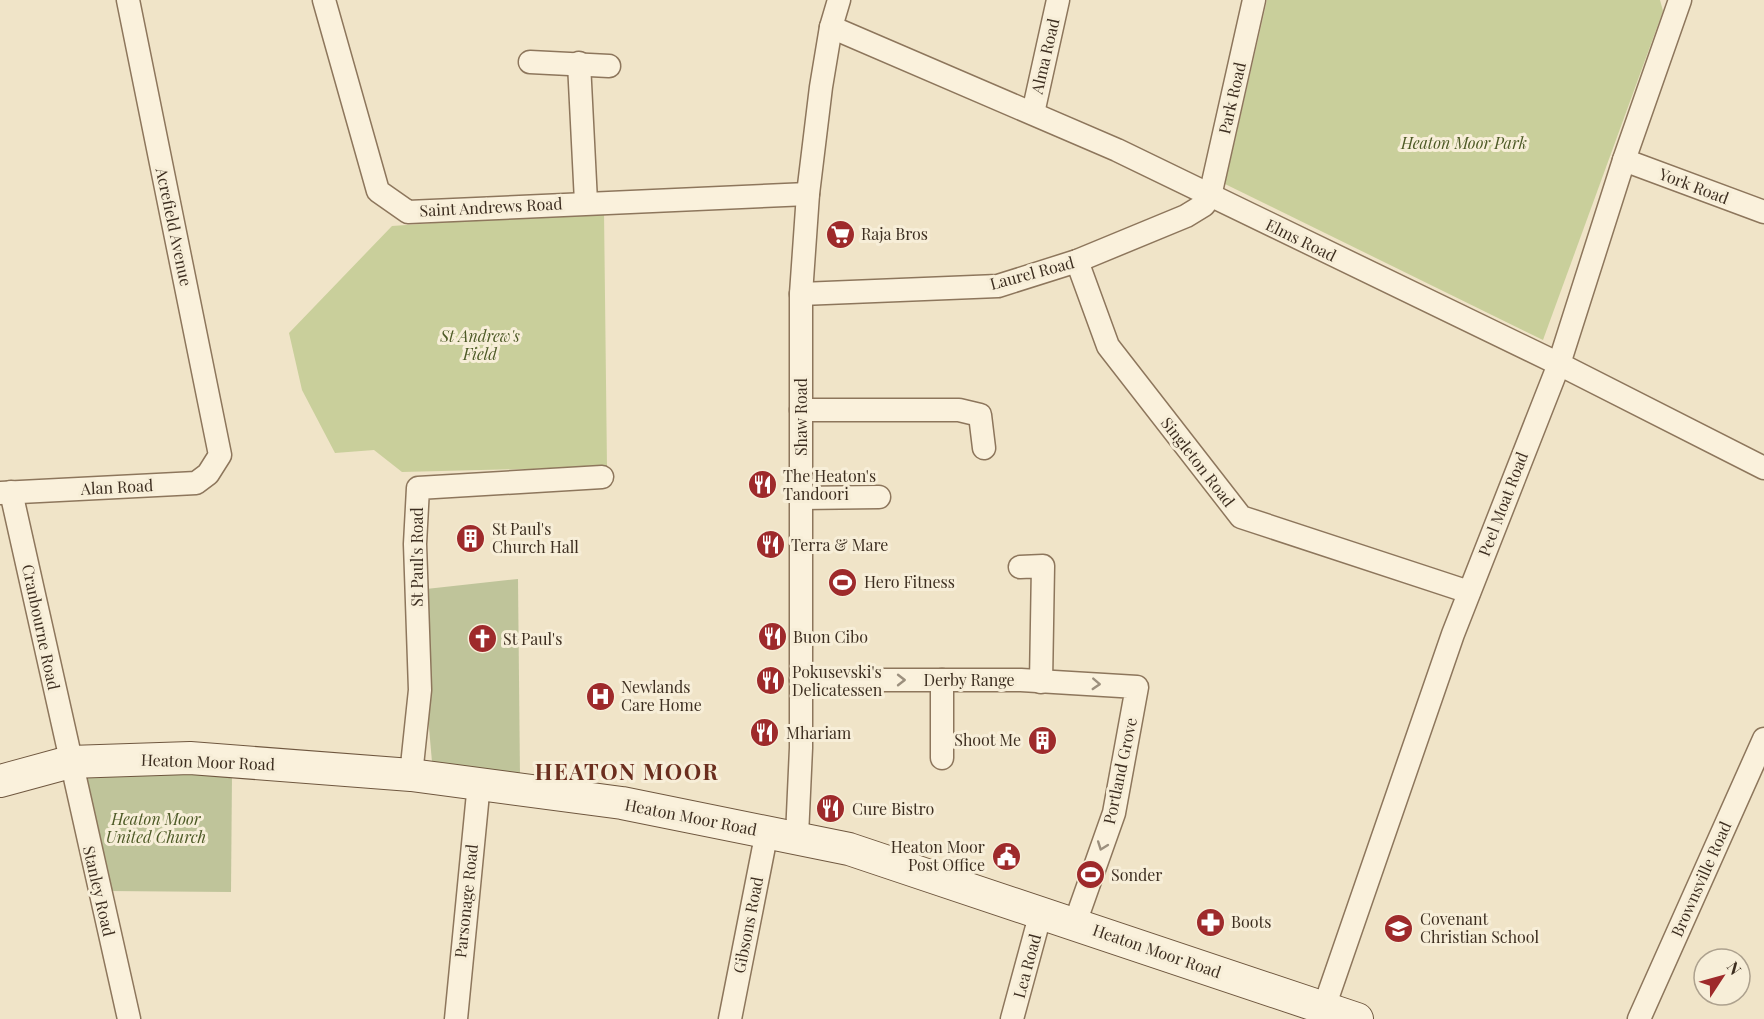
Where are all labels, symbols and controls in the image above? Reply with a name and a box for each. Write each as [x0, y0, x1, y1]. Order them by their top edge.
street label: Alma Road [1025, 16, 1063, 97]
street label: Park Road [1213, 60, 1250, 136]
park label: Heaton Moor Park [1400, 132, 1527, 153]
street label: York Road [1655, 162, 1732, 208]
street label: Acrefield Avenue [151, 165, 197, 288]
street label: Saint Andrews Road [419, 192, 563, 221]
street label: Elms Road [1262, 213, 1340, 266]
supermarket icon: Raja Bros [824, 218, 856, 250]
place label: Raja Bros [861, 223, 928, 244]
street label: Laurel Road [987, 251, 1076, 294]
park label: St Andrew's Field [439, 325, 520, 364]
street label: Shaw Road [790, 378, 811, 456]
street label: Singleton Road [1157, 413, 1240, 511]
street label: Peel Moat Road [1473, 449, 1532, 559]
place label: The Heaton's Tandoori [783, 465, 876, 504]
restaurant icon: The Heaton's Tandoori [746, 469, 778, 501]
street label: Alan Road [79, 474, 154, 499]
street label: St Paul's Road [406, 507, 427, 607]
place label: St Paul's Church Hall [492, 518, 579, 557]
building icon: St Paul's Church Hall [455, 522, 487, 554]
restaurant icon: Terra & Mare [754, 529, 786, 561]
place label: Terra & Mare [791, 534, 888, 555]
street label: Cranbourne Road [18, 562, 65, 692]
sports icon: Hero Fitness [827, 566, 859, 598]
place label: Hero Fitness [864, 571, 955, 592]
restaurant icon: Buon Cibo [756, 621, 788, 653]
church icon: St Paul's [466, 623, 498, 655]
place label: Buon Cibo [793, 626, 868, 647]
place label: St Paul's [503, 628, 562, 649]
place label: Pokusevski's Delicatessen [792, 661, 883, 700]
restaurant icon: Pokusevski's Delicatessen [755, 665, 787, 697]
street label: Derby Range [923, 669, 1015, 690]
one-way arrow [897, 674, 906, 686]
place label: Newlands Care Home [621, 676, 702, 715]
one-way arrow [1092, 678, 1101, 691]
hospital icon: Newlands Care Home [584, 680, 616, 712]
street label: Portland Grove [1098, 716, 1141, 826]
restaurant icon: Mhariam [749, 717, 781, 749]
place label: Mhariam [786, 722, 851, 743]
building icon: Shoot Me [1026, 724, 1058, 756]
place label: Shoot Me [954, 729, 1021, 750]
street label: Heaton Moor Road [141, 749, 275, 774]
district label: HEATON MOOR [535, 756, 719, 786]
street label: Heaton Moor Road [623, 793, 759, 840]
restaurant icon: Cure Bistro [815, 793, 847, 825]
place label: Cure Bistro [852, 798, 934, 819]
park label: Heaton Moor United Church [106, 808, 206, 847]
street label: Brownsville Road [1666, 818, 1735, 940]
place label: Heaton Moor Post Office [891, 836, 985, 875]
public building icon: Heaton Moor Post Office [990, 840, 1022, 872]
one-way arrow [1097, 840, 1110, 851]
street label: Parsonage Road [449, 843, 482, 959]
street label: Stanley Road [79, 844, 120, 938]
sports icon: Sonder [1074, 859, 1106, 891]
place label: Sonder [1111, 864, 1162, 885]
street label: Gibsons Road [728, 875, 767, 975]
pharmacy icon: Boots [1194, 906, 1226, 938]
place label: Covenant Christian School [1420, 908, 1539, 947]
place label: Boots [1231, 911, 1271, 932]
school or university icon: Covenant Christian School [1383, 912, 1415, 944]
street label: Heaton Moor Road [1090, 919, 1224, 982]
street label: Lea Road [1008, 931, 1045, 1000]
north arrow [1692, 947, 1752, 1007]
text: N [1723, 957, 1747, 979]

